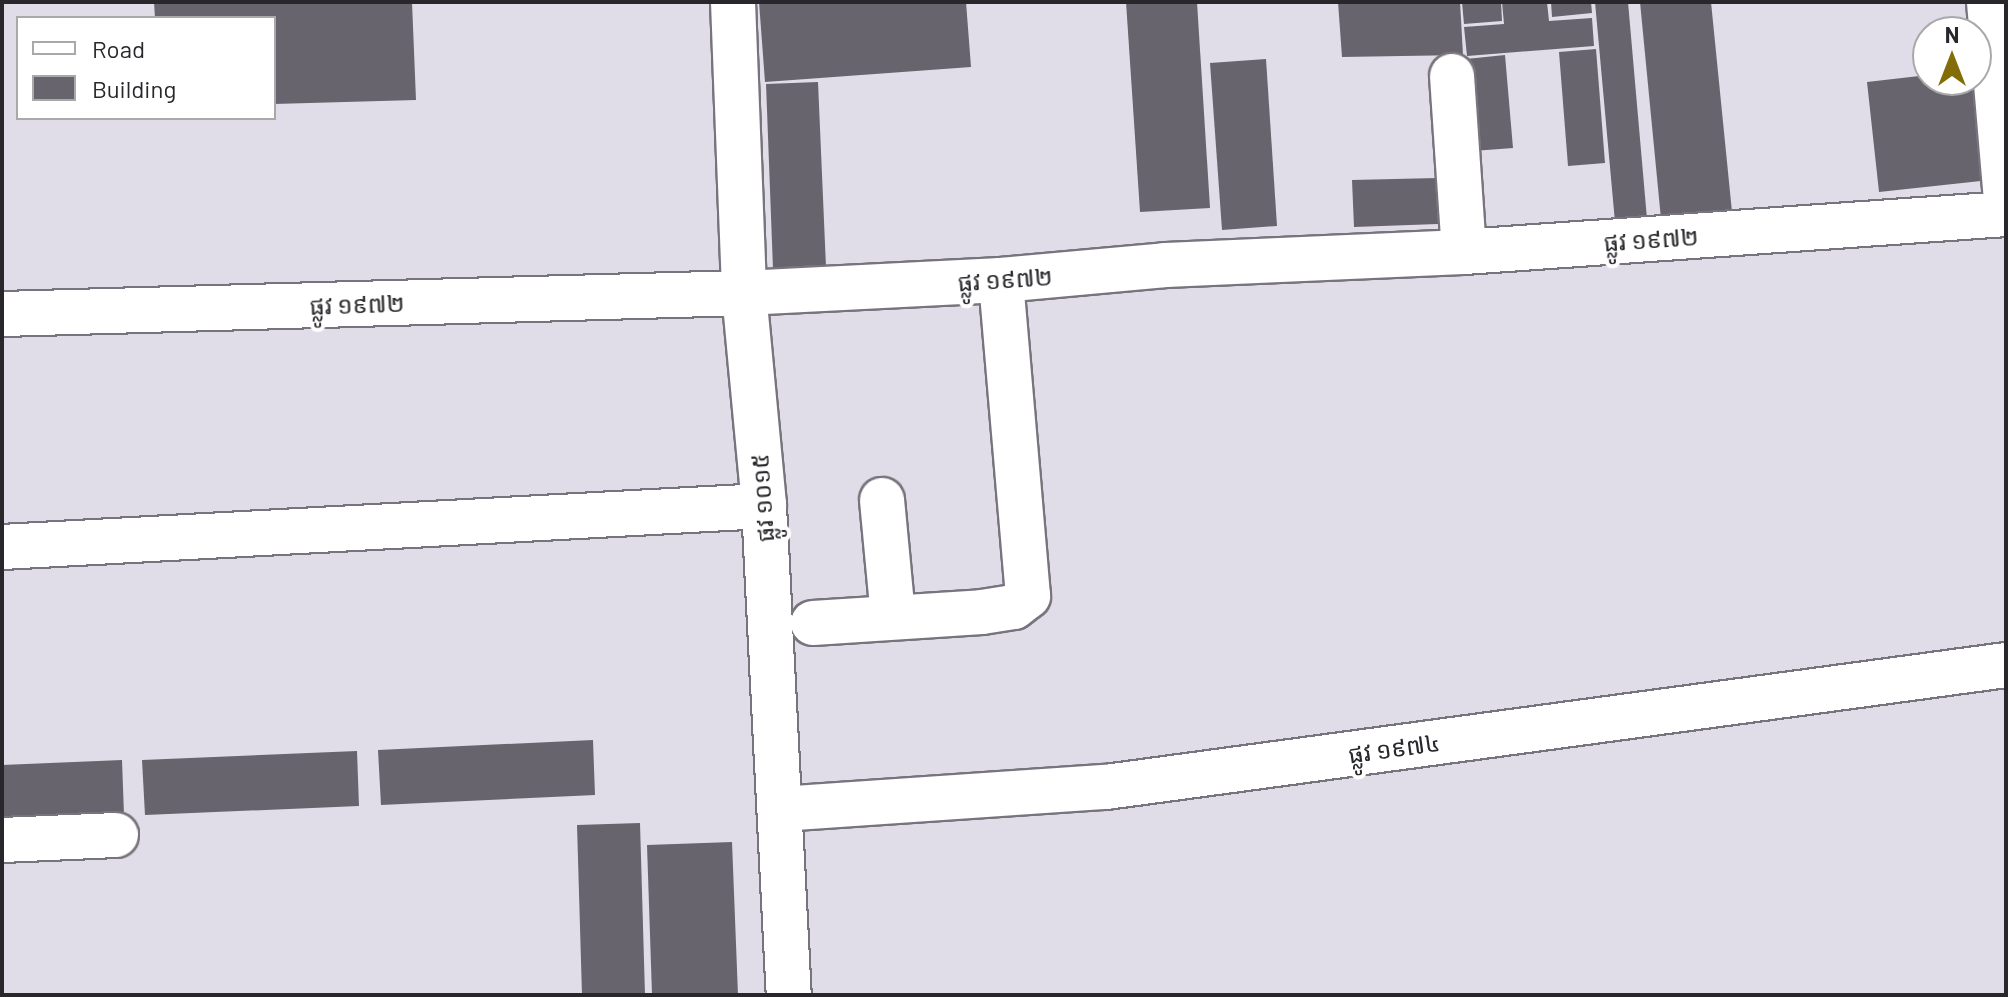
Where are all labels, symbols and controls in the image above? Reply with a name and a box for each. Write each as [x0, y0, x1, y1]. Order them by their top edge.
legend [16, 16, 276, 120]
north arrow [1912, 16, 1992, 96]
text: N [1945, 21, 1959, 47]
text: Road [92, 34, 145, 63]
text: Building [92, 74, 176, 103]
street label: ផ្លូវ ១៩៧២ [1603, 221, 1699, 257]
street label: ផ្លូវ ១៩៧២ [957, 261, 1053, 297]
street label: ផ្លូវ ១៩៧២ [309, 288, 405, 320]
street label: ផ្លូវ ១០១៥ [745, 453, 779, 543]
street label: ផ្លូវ ១៩៧៤ [1346, 727, 1442, 769]

